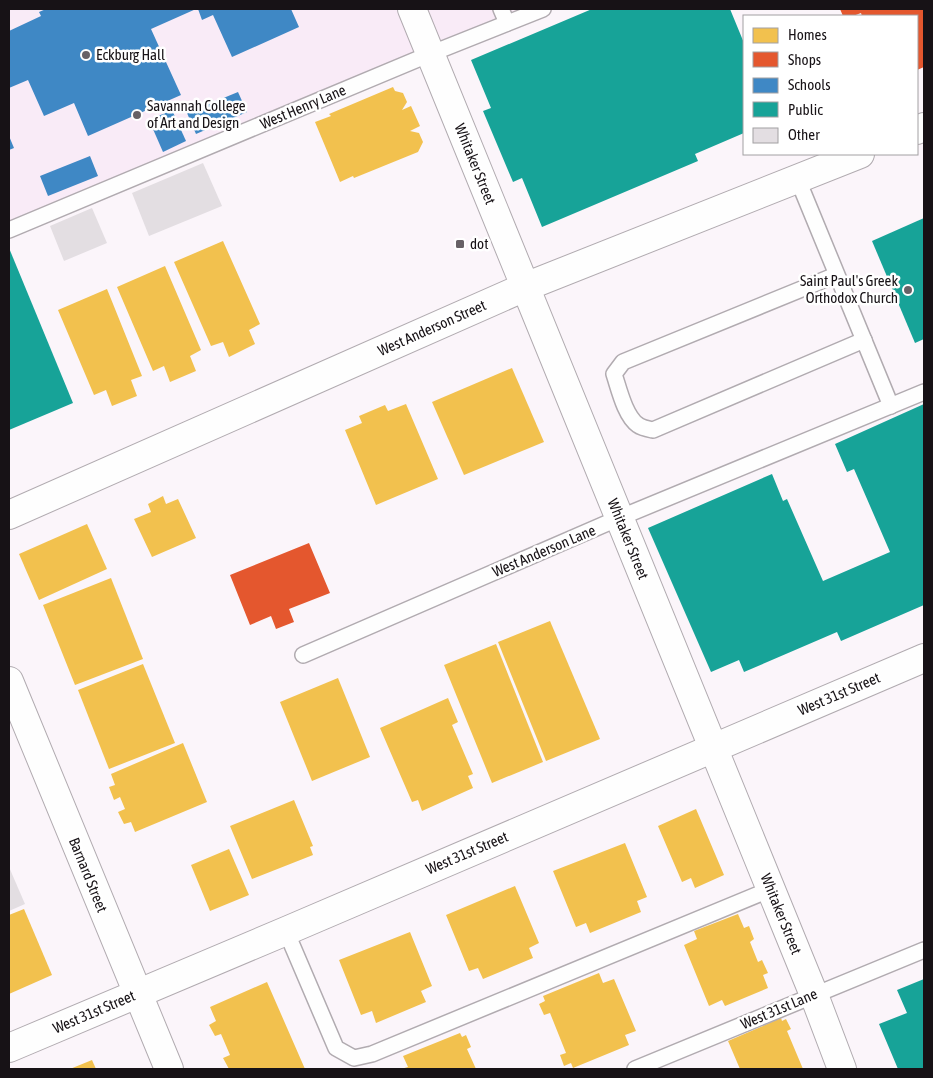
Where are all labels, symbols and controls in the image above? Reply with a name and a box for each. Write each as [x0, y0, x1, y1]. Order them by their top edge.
legend [743, 15, 918, 155]
text: Homes [788, 26, 827, 43]
place label: Eckburg Hall [96, 46, 165, 63]
marker: Eckburg Hall [80, 49, 92, 61]
text: Shops [788, 51, 821, 68]
text: Schools [788, 76, 831, 93]
street label: West Henry Lane [257, 81, 348, 132]
place label: Savannah College of Art and Design [147, 97, 246, 131]
text: Public [788, 101, 823, 118]
marker: Savannah College of Art and Design [131, 109, 143, 121]
street label: Whitaker Street [452, 121, 499, 207]
text: Other [788, 126, 820, 143]
place label: dot [470, 235, 488, 252]
marker: dot [454, 238, 466, 250]
place label: Saint Paul's Greek Orthodox Church [800, 272, 898, 306]
marker: Saint Paul's Greek Orthodox Church [902, 284, 914, 296]
street label: West Anderson Street [375, 296, 488, 359]
street label: Whitaker Street [605, 496, 652, 582]
street label: West Anderson Lane [490, 521, 598, 580]
street label: West 31st Street [795, 669, 882, 718]
street label: West 31st Street [423, 828, 510, 877]
street label: Barnard Street [66, 835, 111, 915]
street label: Whitaker Street [758, 871, 805, 957]
street label: West 31st Lane [738, 985, 820, 1032]
street label: West 31st Street [50, 987, 137, 1036]

